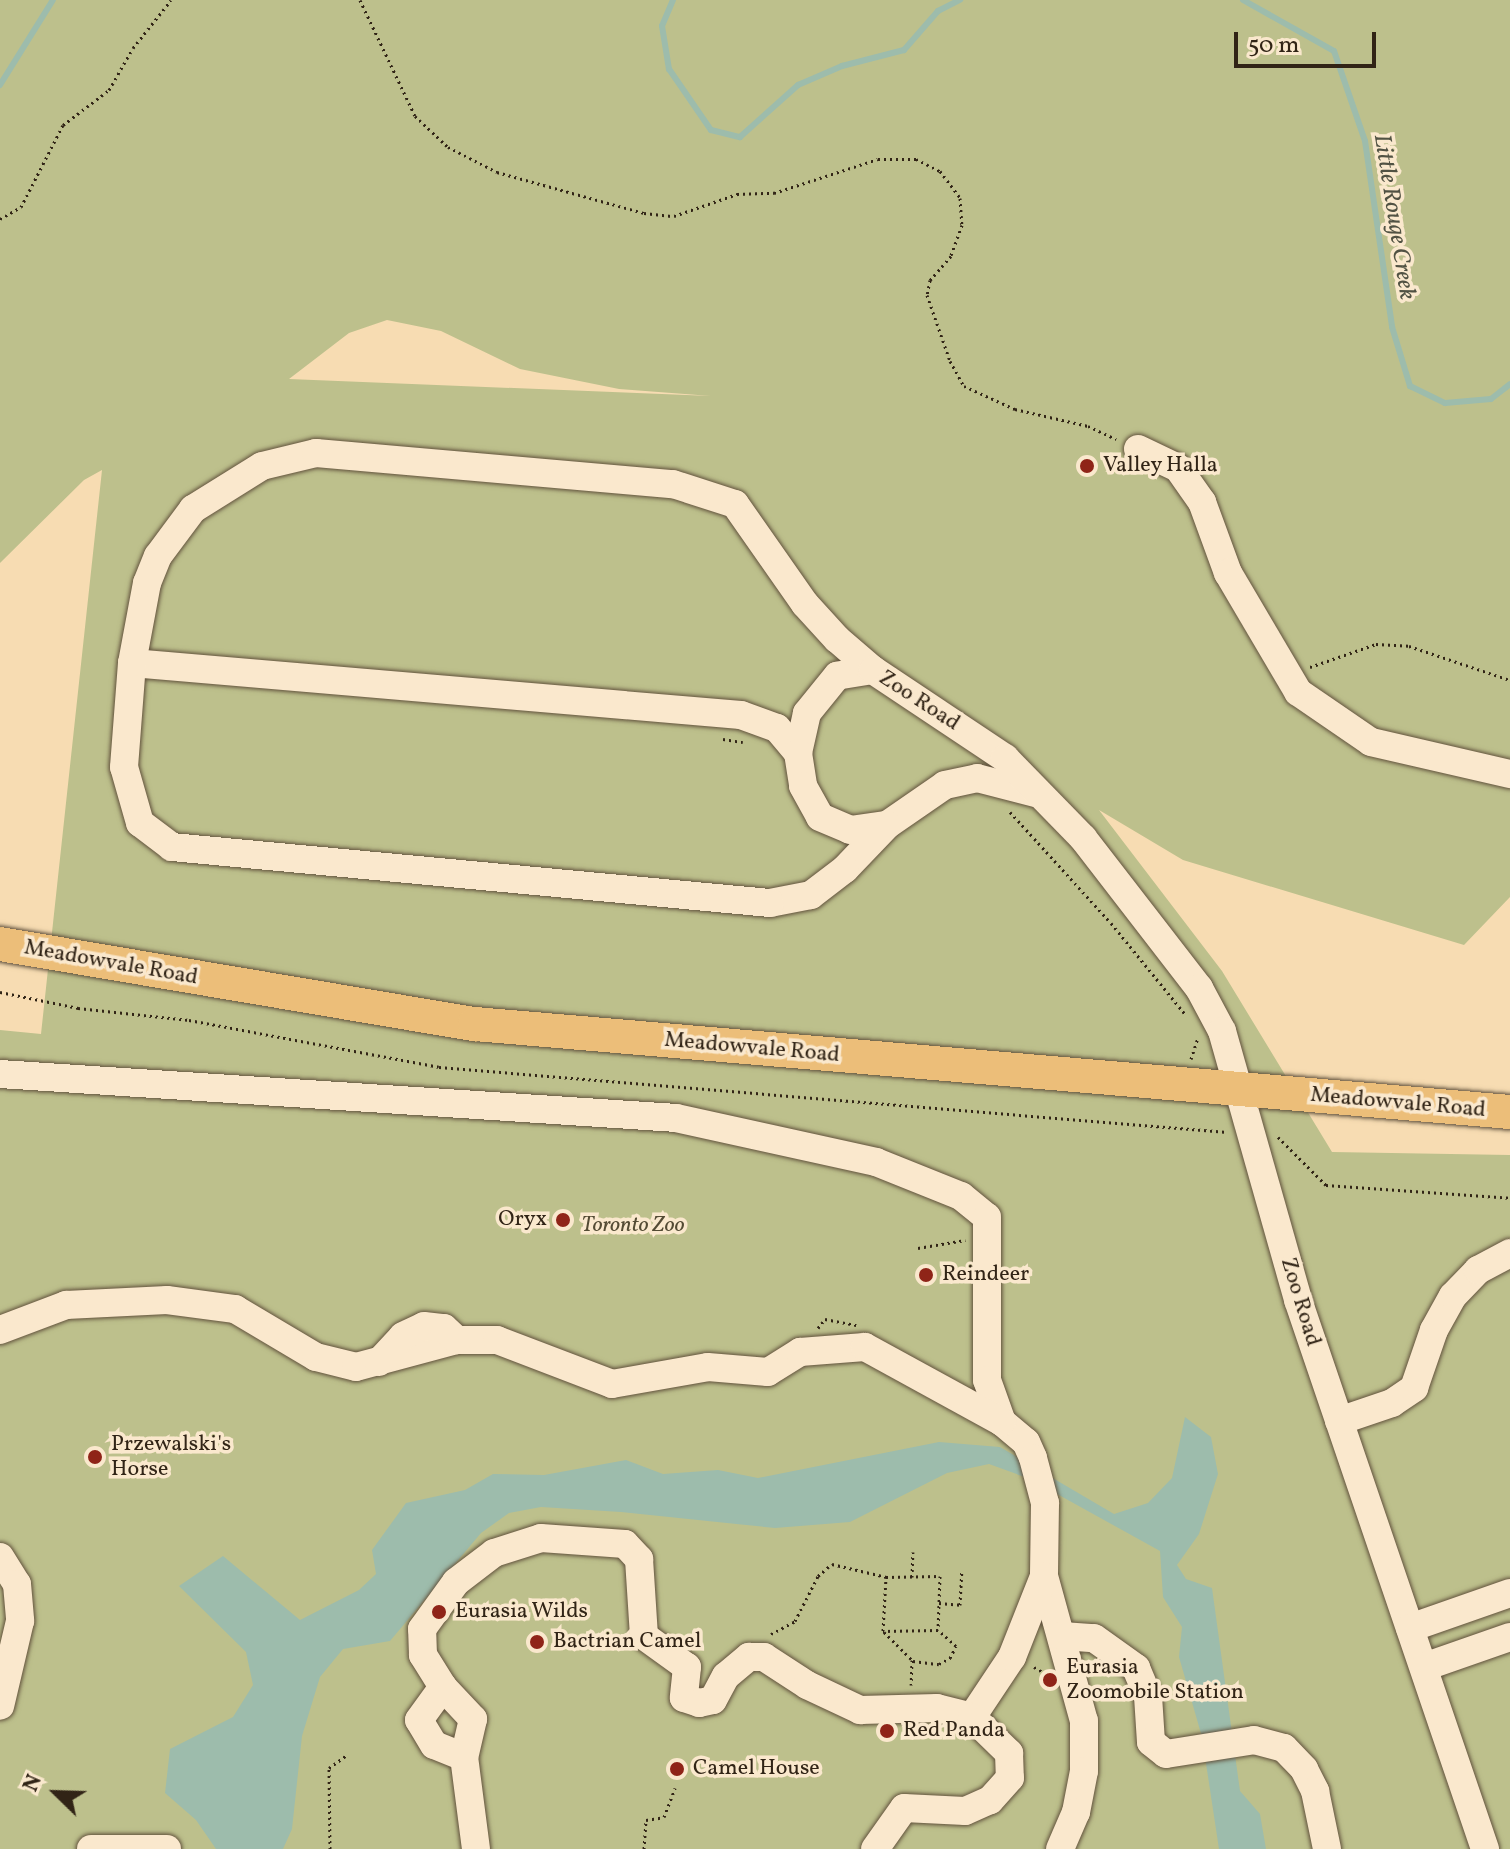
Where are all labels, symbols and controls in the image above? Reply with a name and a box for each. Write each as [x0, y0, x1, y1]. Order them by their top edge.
scale bar [1238, 16, 1380, 66]
text: 50 m [1248, 29, 1300, 63]
water label: Little Rouge Creek [1366, 132, 1420, 302]
place label: Valley Halla [1103, 453, 1218, 479]
marker: Valley Halla [1078, 457, 1096, 475]
street label: Zoo Road [873, 665, 965, 737]
street label: Meadowvale Road [22, 935, 200, 991]
street label: Meadowvale Road [663, 1027, 841, 1069]
street label: Meadowvale Road [1309, 1082, 1487, 1124]
place label: Oryx [498, 1207, 547, 1233]
marker: Oryx [554, 1211, 572, 1229]
park label: Toronto Zoo [582, 1213, 684, 1239]
street label: Zoo Road [1274, 1254, 1326, 1350]
place label: Reindeer [942, 1262, 1029, 1288]
marker: Reindeer [917, 1266, 935, 1284]
place label: Przewalski's Horse [111, 1431, 231, 1482]
marker: Przewalski's Horse [86, 1448, 104, 1466]
place label: Eurasia Wilds [455, 1599, 589, 1625]
marker: Eurasia Wilds [430, 1603, 448, 1621]
place label: Bactrian Camel [553, 1629, 701, 1655]
marker: Bactrian Camel [528, 1633, 546, 1651]
place label: Eurasia Zoomobile Station [1066, 1654, 1244, 1706]
marker: Eurasia Zoomobile Station [1041, 1671, 1059, 1689]
place label: Red Panda [903, 1718, 1005, 1744]
marker: Red Panda [878, 1722, 896, 1740]
north arrow [16, 1753, 96, 1833]
place label: Camel House [693, 1756, 820, 1782]
marker: Camel House [668, 1760, 686, 1778]
text: N [16, 1770, 51, 1797]

